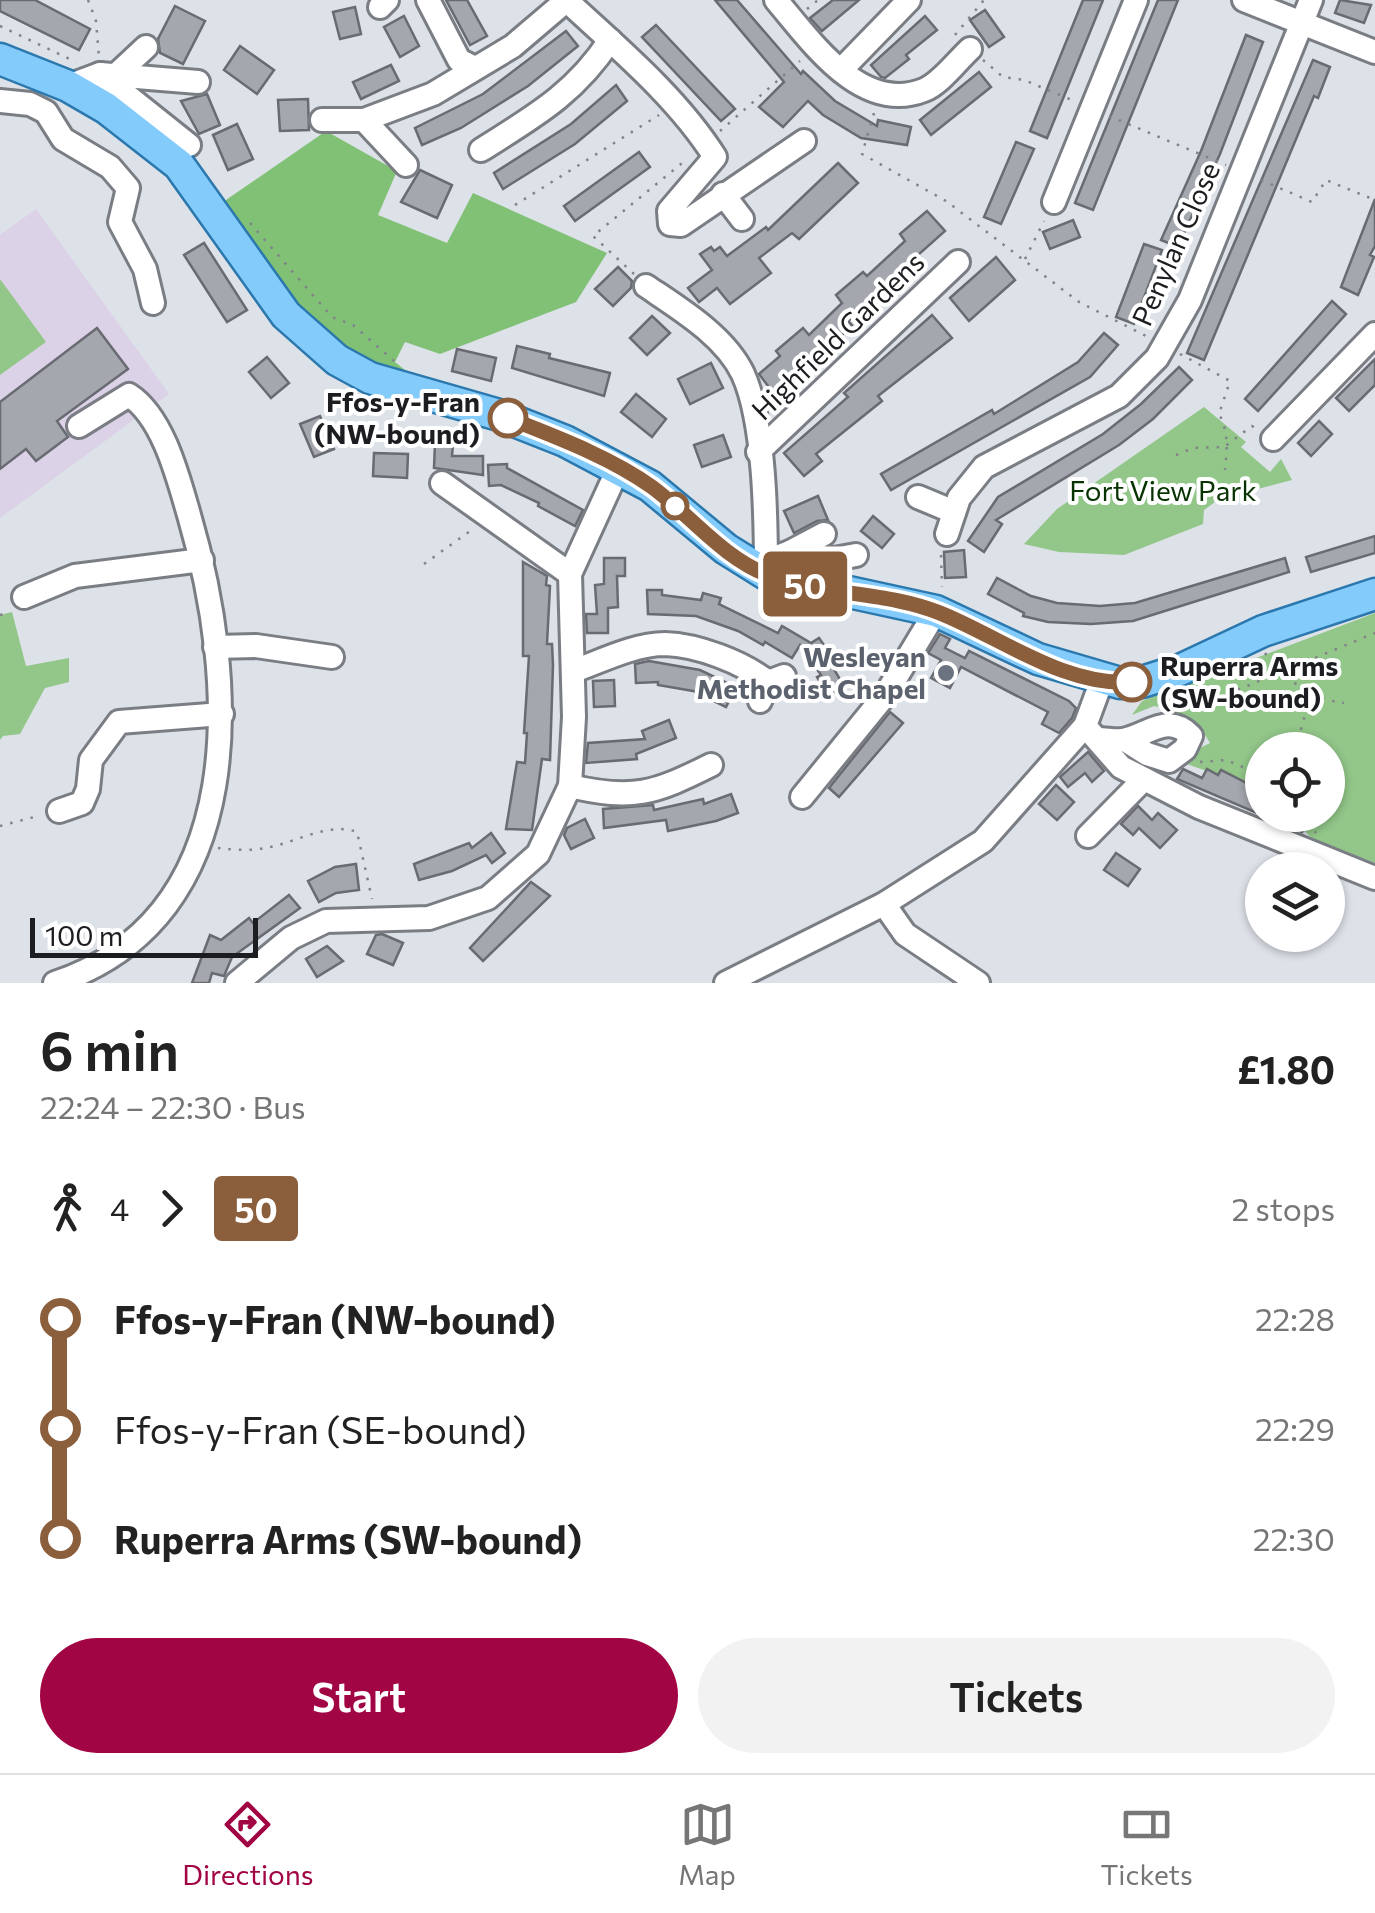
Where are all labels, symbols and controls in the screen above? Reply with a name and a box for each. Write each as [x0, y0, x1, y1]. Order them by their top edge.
street label: Penylan Close [1124, 157, 1226, 331]
street label: Highfield Gardens [744, 244, 931, 426]
place label: Ffos-y-Fran (NW-bound) [314, 384, 480, 450]
marker: Ffos-y-Fran (NW-bound) [489, 399, 527, 437]
park label: Fort View Park [1069, 473, 1257, 507]
unlabelled marker [662, 493, 688, 519]
line badge: 50 [760, 552, 850, 616]
text: 50 [783, 563, 827, 606]
place label: Wesleyan Methodist Chapel [697, 639, 926, 705]
place label: Ruperra Arms (SW-bound) [1160, 648, 1338, 714]
marker: Wesleyan Methodist Chapel [935, 662, 957, 684]
marker: Ruperra Arms (SW-bound) [1113, 663, 1151, 701]
map controls [1245, 732, 1345, 952]
button: locate [1245, 732, 1345, 832]
button: layers [1245, 852, 1345, 952]
scale bar [30, 913, 258, 958]
text: 100 m [45, 918, 123, 952]
text: 6 min [40, 1015, 179, 1082]
text: £1.80 [1237, 1045, 1335, 1092]
text: 22:24 – 22:30 · Bus [40, 1086, 306, 1126]
icon: walk [40, 1181, 95, 1236]
icon: forward [144, 1181, 199, 1236]
text: 50 [234, 1187, 278, 1230]
text: 4 [110, 1188, 129, 1228]
text: 2 stops [1231, 1188, 1335, 1228]
text: Ffos-y-Fran (NW-bound) [114, 1295, 556, 1342]
text: 22:28 [1255, 1298, 1335, 1338]
text: Ffos-y-Fran (SE-bound) [114, 1405, 527, 1452]
text: 22:29 [1255, 1408, 1335, 1448]
text: Ruperra Arms (SW-bound) [114, 1515, 582, 1562]
text: 22:30 [1253, 1518, 1335, 1558]
button: Start [40, 1638, 678, 1753]
button: Tickets [698, 1638, 1335, 1753]
tab: Directions [182, 1797, 314, 1891]
tab: Map [678, 1797, 736, 1891]
tab: Tickets [1100, 1797, 1193, 1891]

